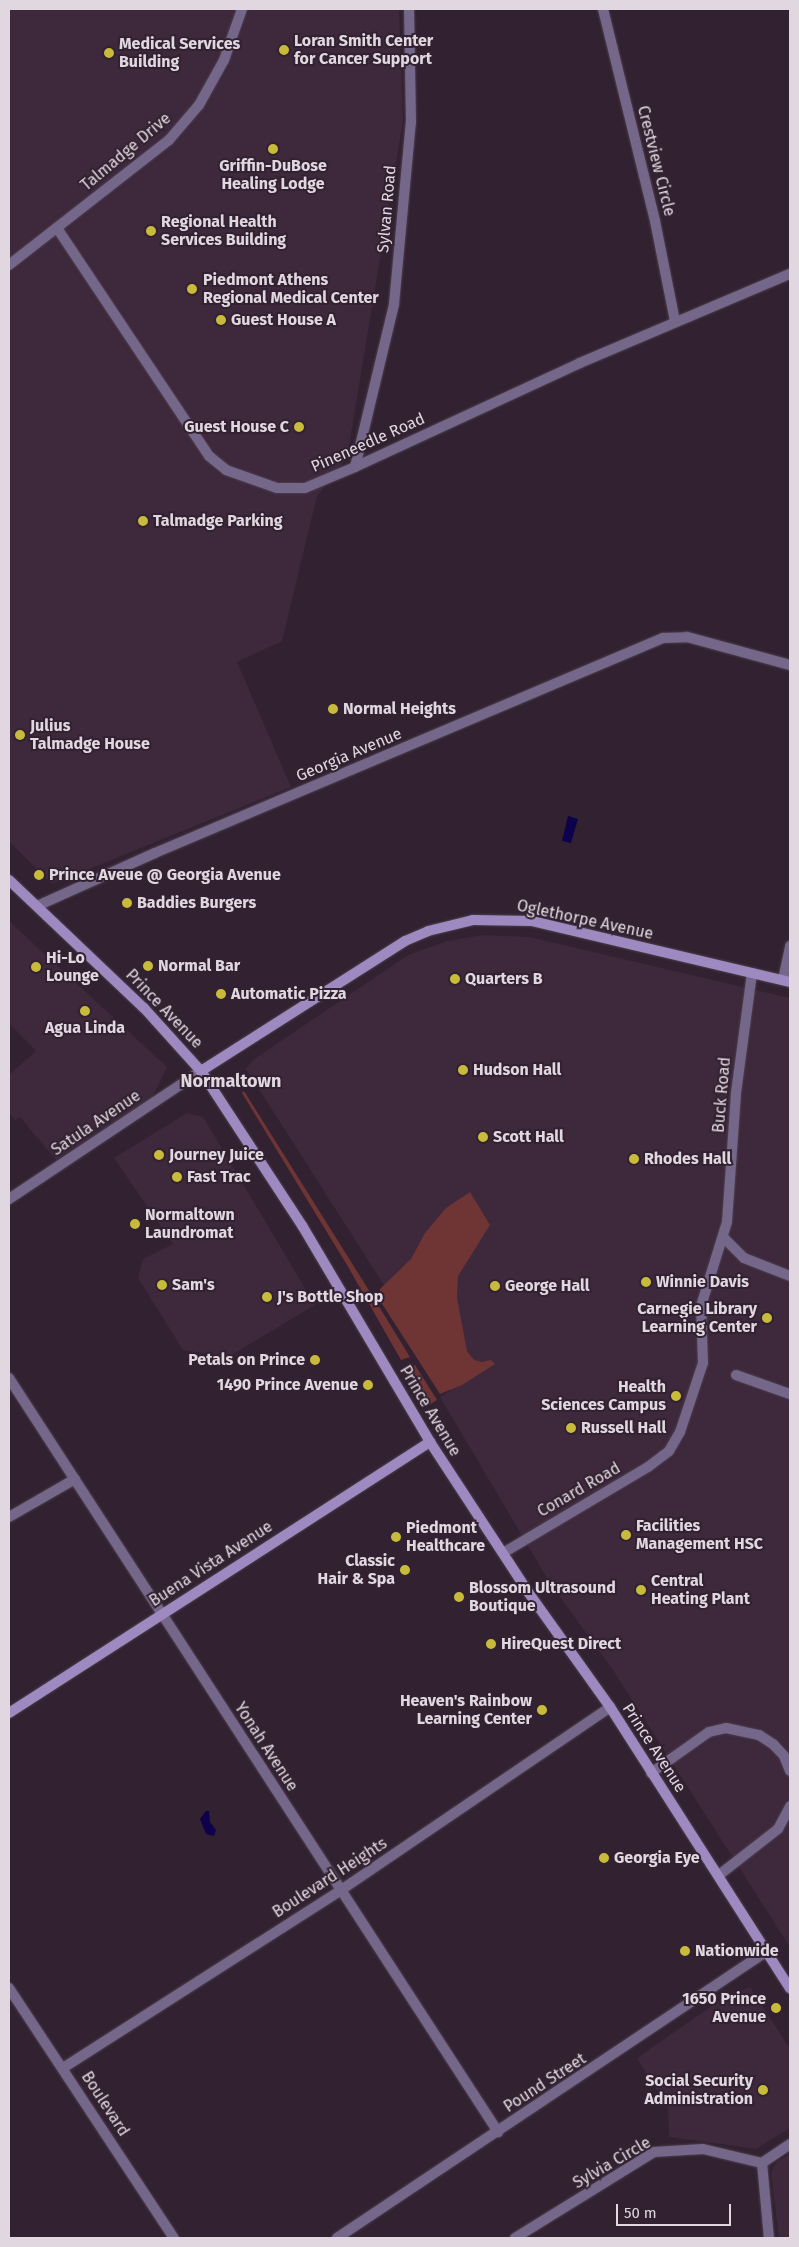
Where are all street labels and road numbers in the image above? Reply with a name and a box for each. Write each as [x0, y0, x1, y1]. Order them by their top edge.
street label: Crestview Circle [633, 104, 679, 218]
street label: Talmadge Drive [77, 109, 175, 195]
street label: Sylvan Road [374, 164, 400, 254]
street label: Pineneedle Road [308, 409, 428, 477]
street label: Georgia Avenue [293, 724, 405, 786]
street label: Oglethorpe Avenue [515, 896, 655, 944]
street label: Prince Avenue [122, 965, 206, 1053]
street label: Buck Road [709, 1056, 735, 1134]
street label: Satula Avenue [48, 1086, 144, 1160]
street label: Prince Avenue [395, 1362, 465, 1460]
street label: Conard Road [534, 1459, 624, 1521]
street label: Buena Vista Avenue [146, 1517, 276, 1611]
street label: Yonah Avenue [230, 1699, 302, 1795]
street label: Prince Avenue [618, 1700, 690, 1796]
street label: Boulevard Heights [269, 1834, 391, 1922]
street label: Pound Street [500, 2049, 590, 2117]
street label: Boulevard [77, 2068, 133, 2140]
street label: Sylvia Circle [570, 2133, 654, 2193]

